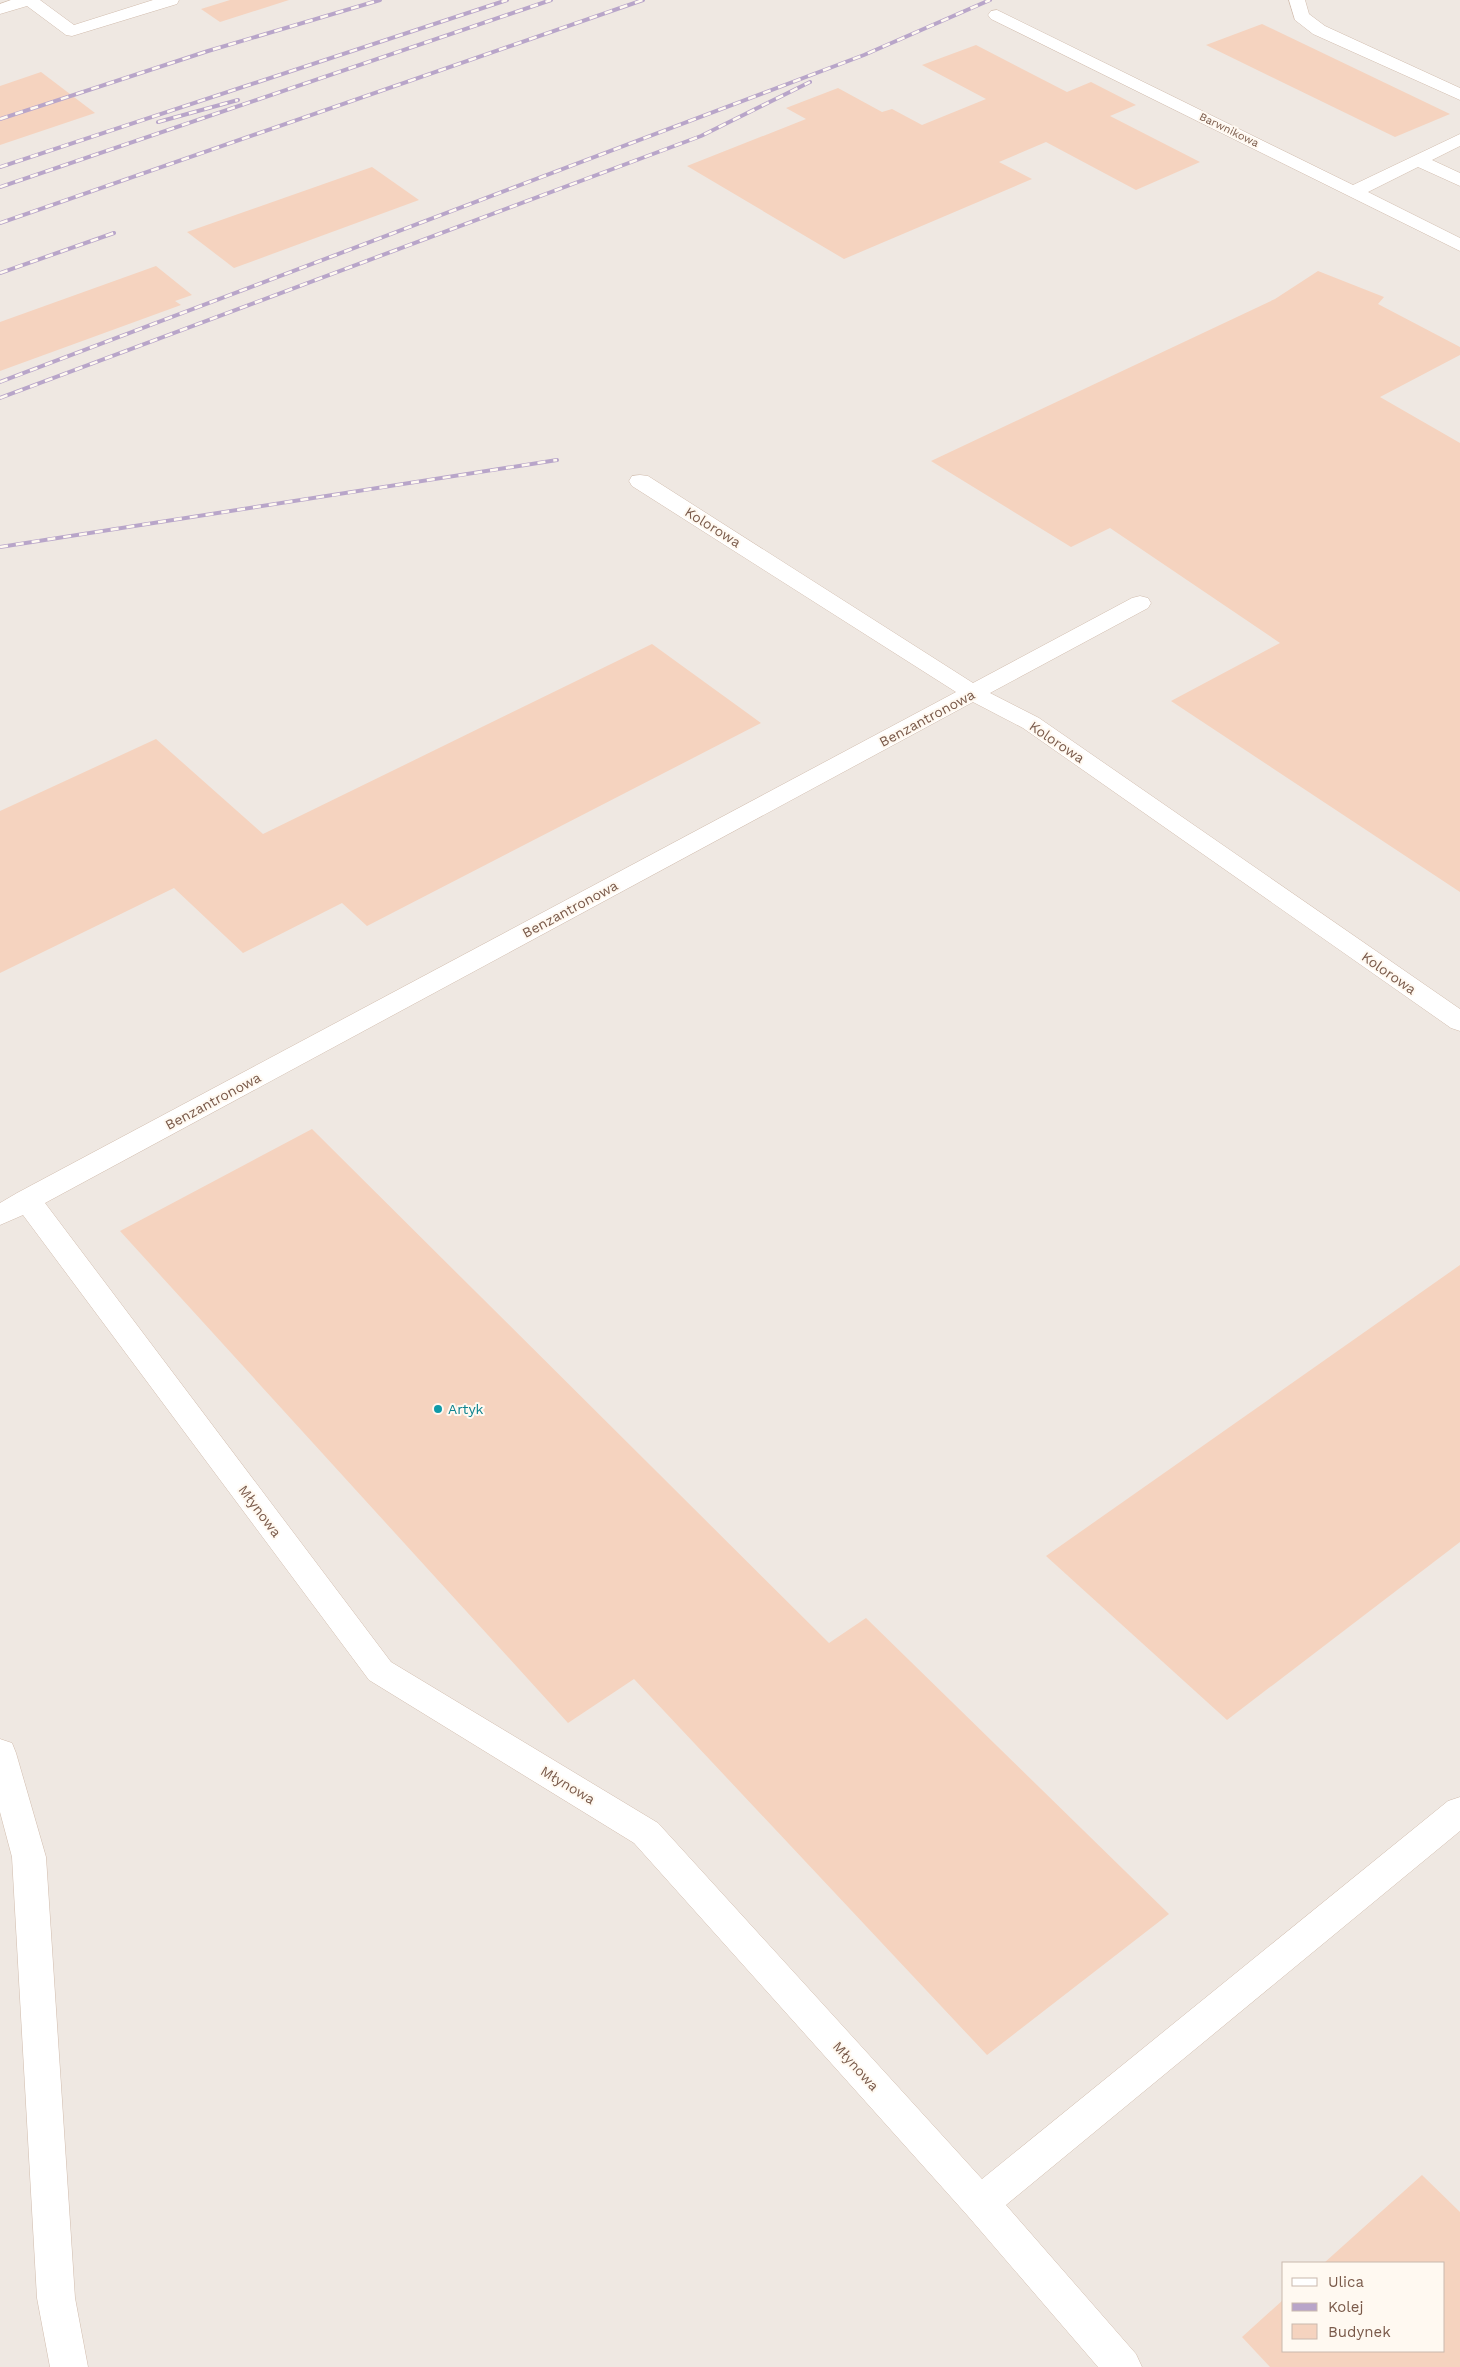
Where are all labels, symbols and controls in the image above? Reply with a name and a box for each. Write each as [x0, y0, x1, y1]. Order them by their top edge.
street label: Barwnikowa [1197, 110, 1261, 150]
street label: Kolorowa [682, 504, 744, 550]
street label: Benzantronowa [876, 686, 978, 750]
street label: Kolorowa [1026, 718, 1088, 766]
street label: Benzantronowa [519, 877, 621, 941]
street label: Kolorowa [1359, 948, 1419, 998]
street label: Benzantronowa [162, 1069, 264, 1133]
place label: Artyk [448, 1401, 484, 1417]
marker: Artyk [432, 1403, 444, 1415]
street label: Młynowa [235, 1482, 285, 1540]
street label: Młynowa [538, 1763, 598, 1808]
street label: Młynowa [830, 2038, 882, 2094]
legend [1282, 2262, 1445, 2352]
text: Ulica [1328, 2273, 1365, 2291]
text: Kolej [1328, 2298, 1363, 2316]
text: Budynek [1328, 2323, 1391, 2341]

